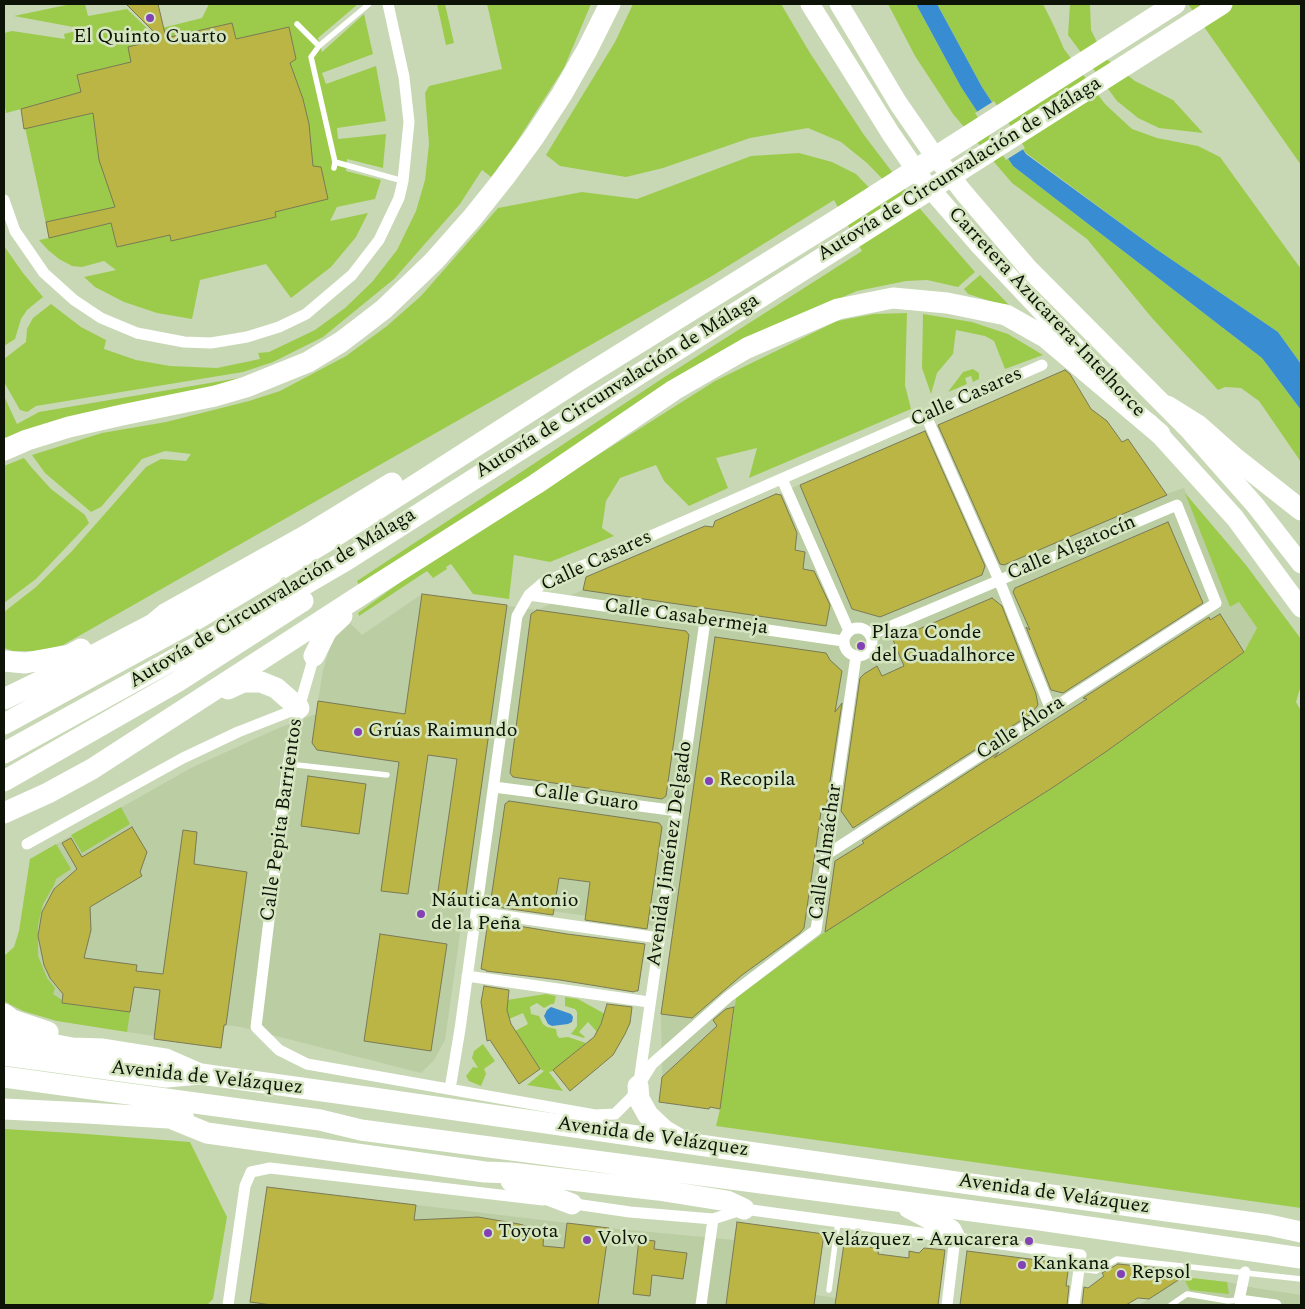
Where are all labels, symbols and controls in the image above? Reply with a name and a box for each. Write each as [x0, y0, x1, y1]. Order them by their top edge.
marker: El Quinto Cuarto [144, 12, 156, 24]
place label: El Quinto Cuarto [73, 26, 227, 50]
street label: Autovía de Circunvalación de Málaga [814, 72, 1106, 268]
street label: Carretera Azucarera-Intelhorce [942, 203, 1150, 423]
street label: Autovía de Circunvalación de Málaga [472, 289, 764, 485]
street label: Calle Casares [907, 363, 1027, 433]
street label: Autovía de Circunvalación de Málaga [125, 504, 421, 694]
street label: Calle Algatocín [1004, 511, 1140, 587]
street label: Calle Casares [538, 526, 656, 598]
street label: Calle Casabermeja [603, 595, 769, 641]
place label: Plaza Conde del Guadalhorce [871, 622, 1015, 669]
marker: Plaza Conde del Guadalhorce [855, 640, 867, 652]
street label: Calle Álora [973, 692, 1069, 766]
street label: Calle Pepita Barrientos [257, 717, 309, 923]
place label: Grúas Raimundo [368, 720, 517, 744]
marker: Grúas Raimundo [352, 726, 364, 738]
street label: Avenida Jiménez Delgado [643, 740, 699, 968]
place label: Recopila [719, 769, 796, 793]
marker: Recopila [703, 775, 715, 787]
street label: Calle Guaro [532, 780, 640, 818]
street label: Calle Almáchar [806, 782, 848, 922]
place label: Náutica Antonio de la Peña [431, 890, 579, 937]
marker: Náutica Antonio de la Peña [415, 908, 427, 920]
street label: Avenida de Velázquez [110, 1057, 304, 1101]
street label: Avenida de Velázquez [556, 1113, 750, 1163]
street label: Avenida de Velázquez [957, 1170, 1151, 1220]
place label: Toyota [498, 1221, 559, 1245]
marker: Toyota [482, 1227, 494, 1239]
place label: Volvo [597, 1228, 648, 1252]
place label: Velázquez - Azucarera [821, 1229, 1019, 1253]
marker: Volvo [581, 1234, 593, 1246]
marker: Velázquez - Azucarera [1023, 1235, 1035, 1247]
place label: Kankana [1032, 1253, 1109, 1277]
marker: Kankana [1016, 1259, 1028, 1271]
place label: Repsol [1131, 1262, 1191, 1286]
marker: Repsol [1115, 1268, 1127, 1280]

